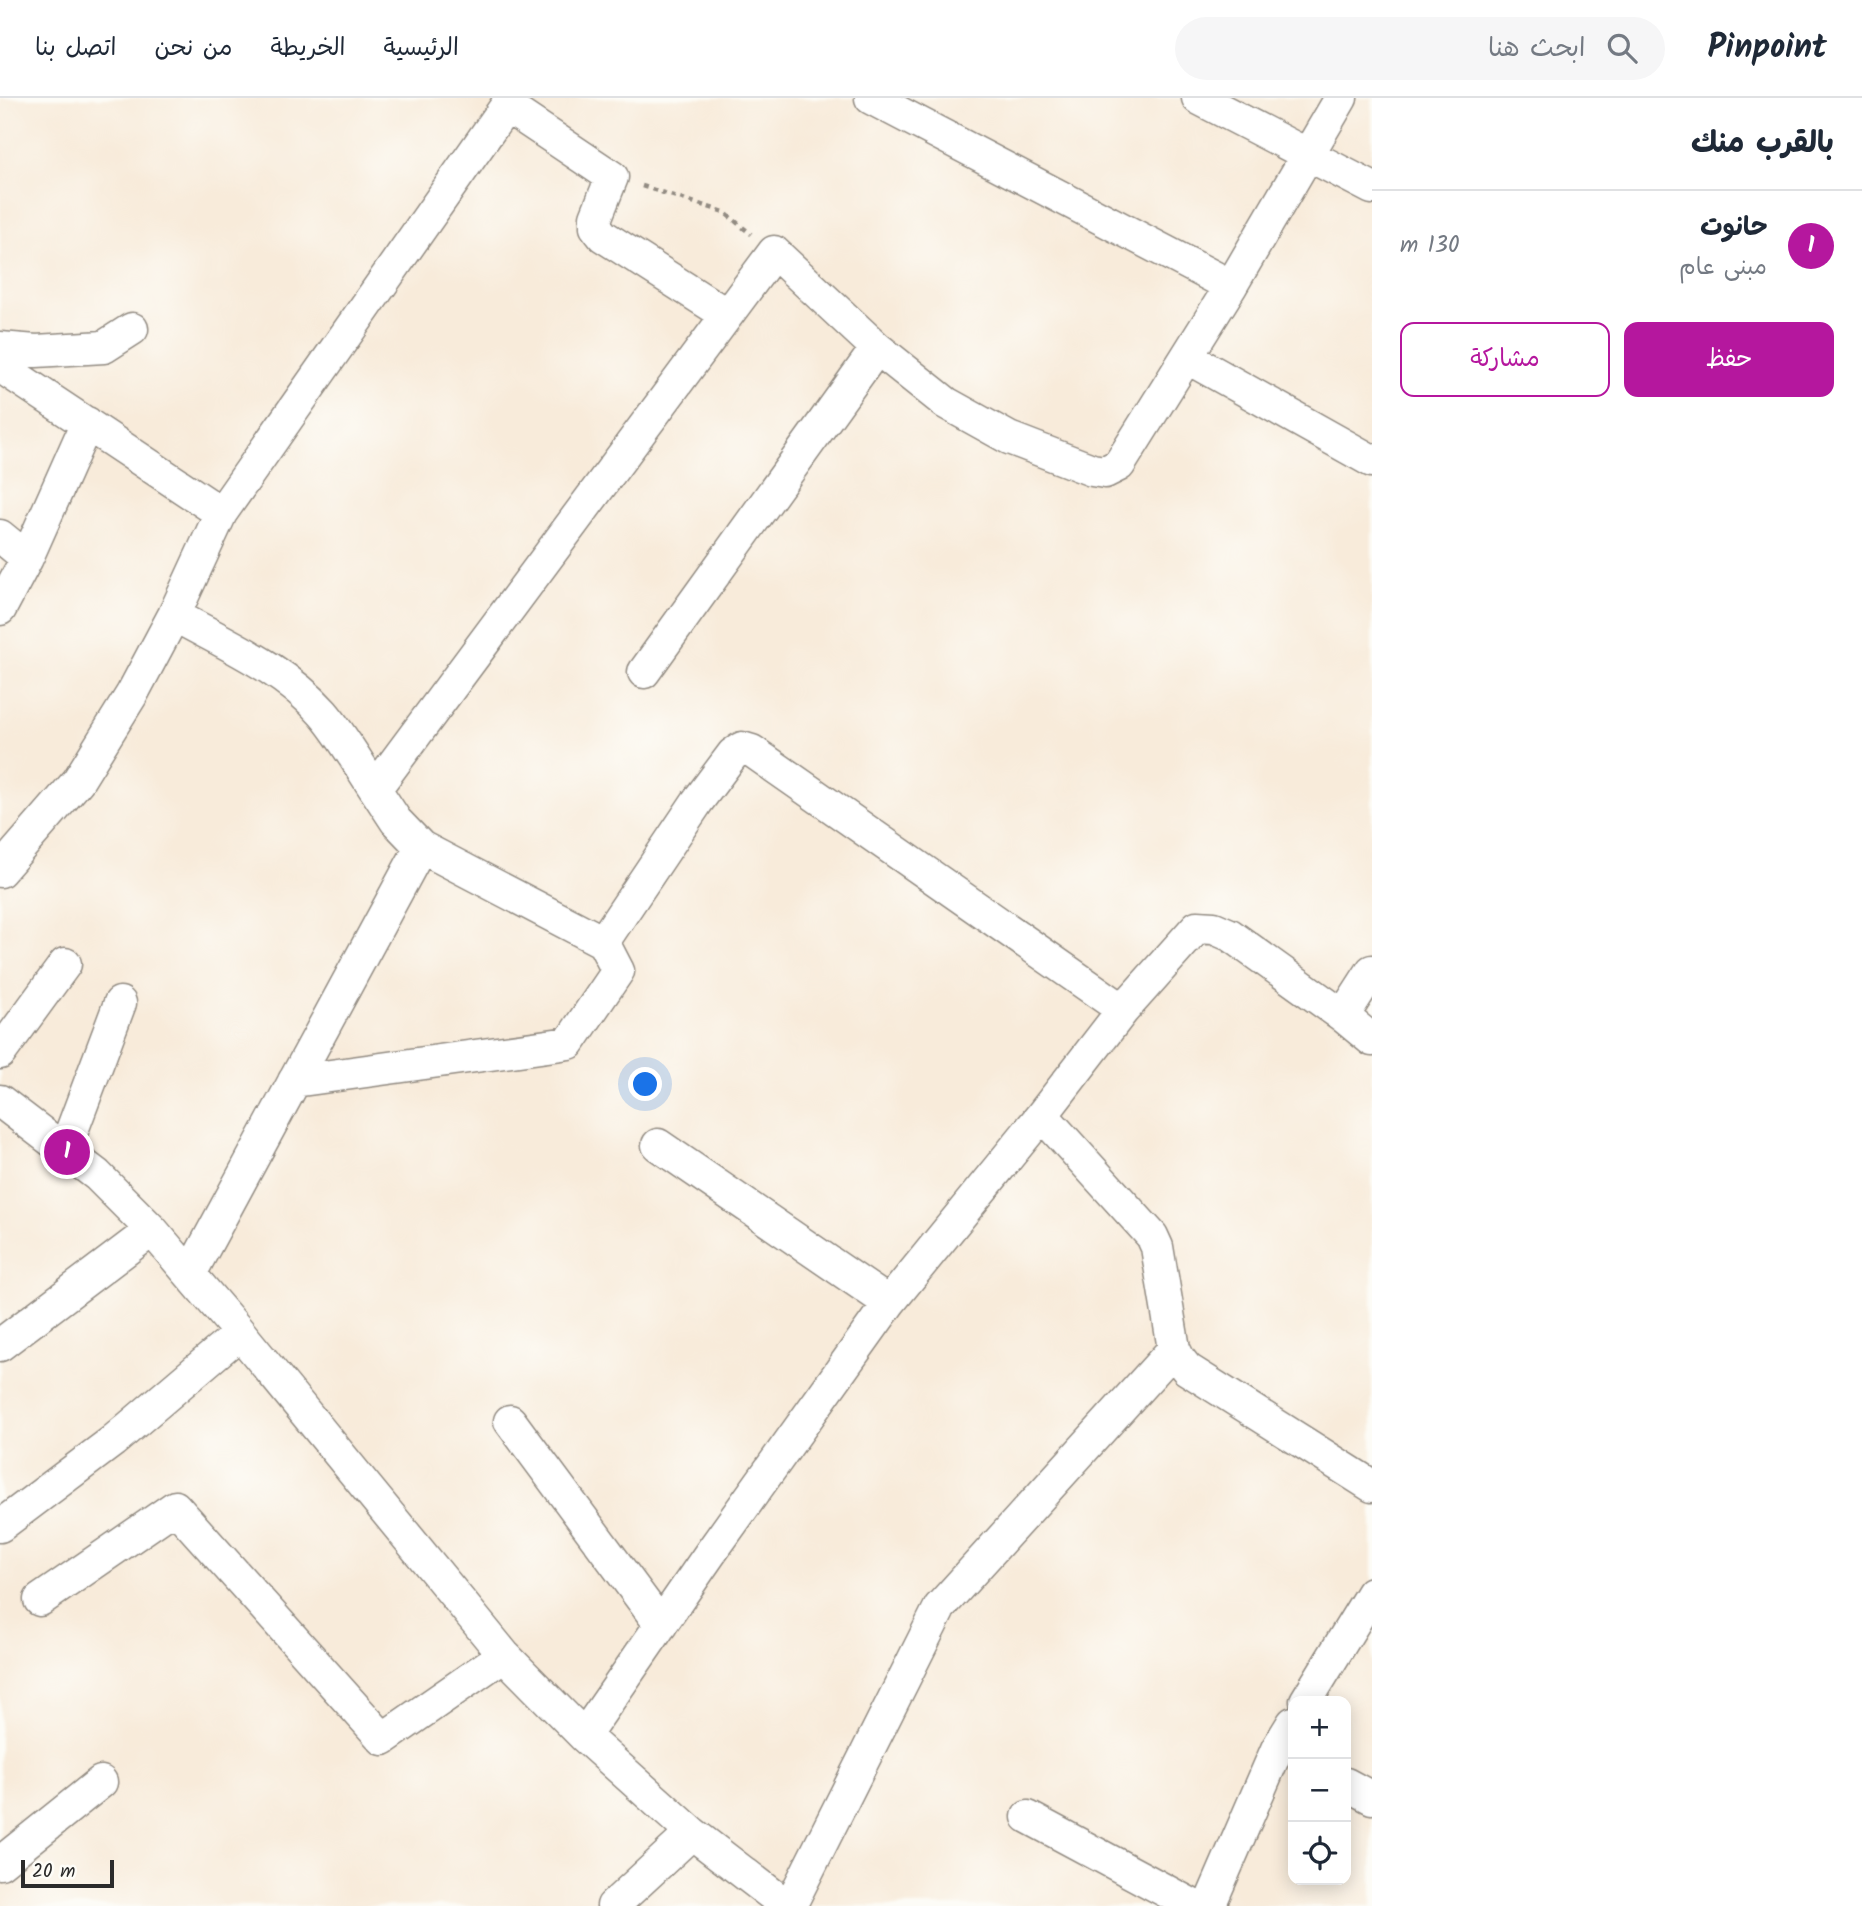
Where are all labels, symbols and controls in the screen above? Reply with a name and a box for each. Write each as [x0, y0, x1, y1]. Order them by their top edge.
search box [1175, 17, 1665, 80]
text: Pinpoint [1707, 22, 1827, 75]
text: ابحث هنا [1488, 28, 1585, 70]
text: اتصل بنا [35, 29, 116, 68]
text: من نحن [154, 29, 233, 68]
text: الخريطة [271, 29, 345, 68]
text: الرئيسية [383, 29, 459, 68]
icon: search [1603, 29, 1641, 67]
text: بالقرب منك [1691, 120, 1834, 168]
text: حانوت [1700, 207, 1767, 249]
text: 130 m [1400, 228, 1459, 264]
text: 1 [1808, 228, 1814, 264]
text: مبنى عام [1679, 250, 1767, 286]
button: مشاركة [1400, 322, 1610, 397]
button: حفظ [1624, 322, 1834, 397]
your location [628, 1067, 662, 1101]
pin: 1 [44, 1126, 90, 1178]
map controls [1288, 1696, 1351, 1885]
button: + [1288, 1696, 1351, 1759]
button: − [1288, 1759, 1351, 1822]
button: locate [1288, 1822, 1351, 1885]
scale bar [21, 1857, 114, 1889]
text: 20 m [32, 1857, 75, 1887]

